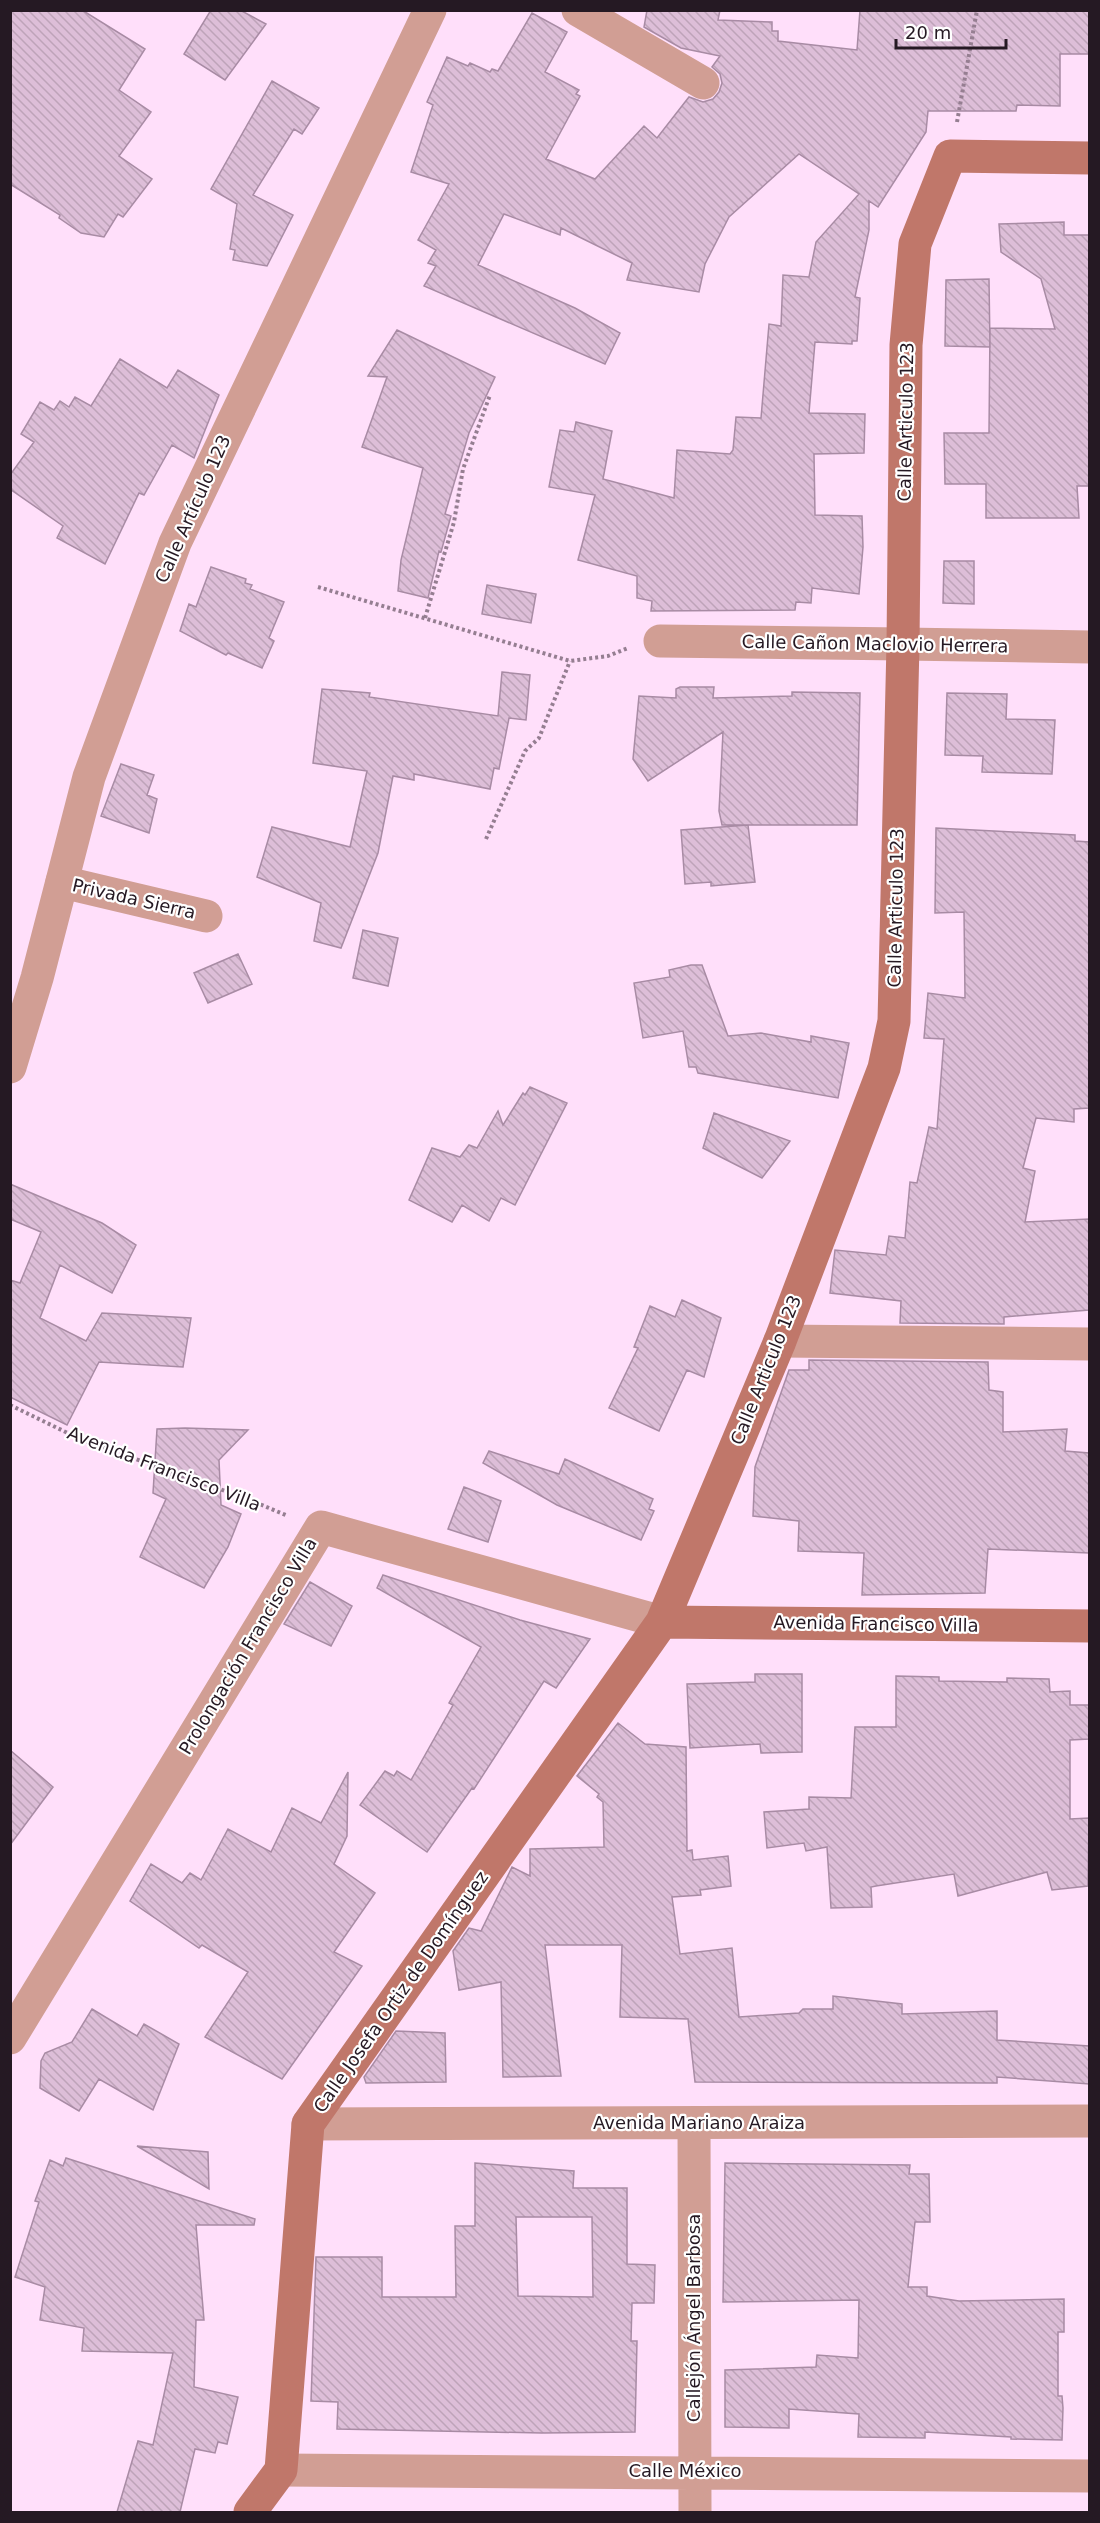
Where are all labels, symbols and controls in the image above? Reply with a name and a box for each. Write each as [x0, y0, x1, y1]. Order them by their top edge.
scale bar [896, 12, 1006, 50]
text: 20 m [905, 22, 951, 43]
street label: Calle Articulo 123 [894, 342, 917, 502]
street label: Calle Artículo 123 [150, 432, 235, 586]
street label: Calle Cañon Maclovio Herrera [742, 631, 1008, 656]
street label: Calle Articulo 123 [884, 828, 907, 988]
street label: Privada Sierra [70, 874, 198, 923]
street label: Calle Articulo 123 [726, 1292, 805, 1448]
street label: Avenida Francisco Villa [65, 1422, 264, 1515]
street label: Prolongación Francisco Villa [174, 1534, 321, 1758]
street label: Avenida Francisco Villa [773, 1611, 979, 1636]
street label: Calle Josefa Ortiz de Domínguez [309, 1867, 492, 2116]
street label: Avenida Mariano Araiza [593, 2112, 805, 2133]
street label: Callejón Ángel Barbosa [683, 2214, 704, 2422]
street label: Calle México [628, 2460, 742, 2481]

